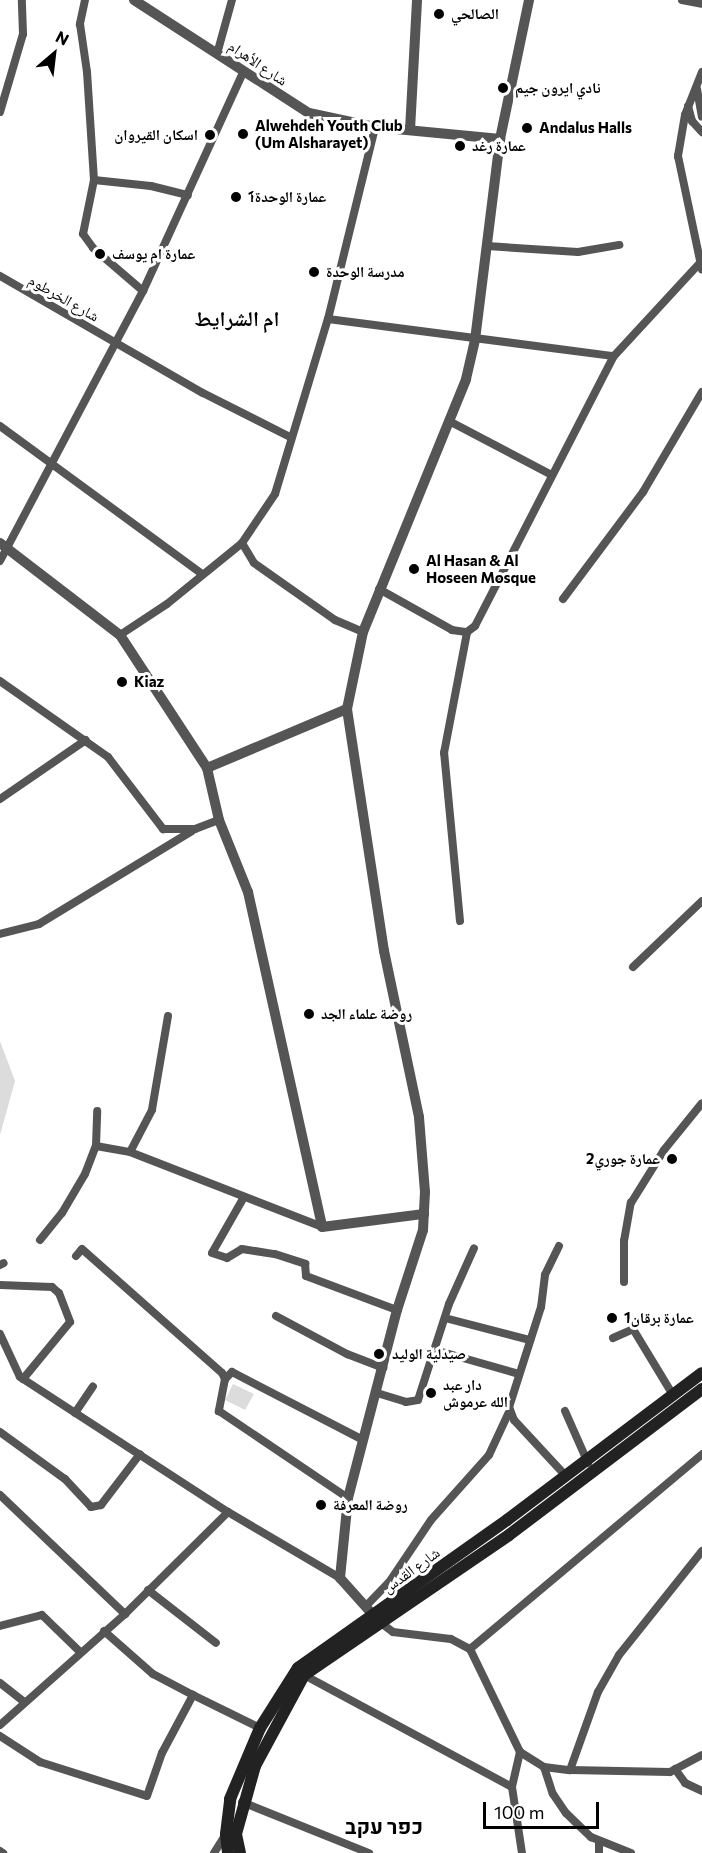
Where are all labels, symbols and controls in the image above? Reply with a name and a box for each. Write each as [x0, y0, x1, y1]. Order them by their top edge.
place label: الصالحي [451, 5, 499, 23]
marker: الصالحي [432, 7, 446, 21]
north arrow [24, 24, 84, 84]
text: N [53, 26, 72, 49]
street label: شارع الأهرام [225, 37, 291, 89]
place label: نادي ايرون جيم [515, 79, 601, 97]
marker: نادي ايرون جيم [496, 81, 510, 95]
place label: Alwehdeh Youth Club (Um Alsharayet) [255, 116, 403, 151]
place label: Andalus Halls [539, 119, 632, 137]
marker: Andalus Halls [520, 121, 534, 135]
place label: اسكان القيروان [114, 126, 198, 144]
marker: Alwehdeh Youth Club (Um Alsharayet) [236, 127, 250, 141]
marker: اسكان القيروان [203, 128, 217, 142]
place label: عمارة رغد [472, 137, 526, 155]
marker: عمارة رغد [453, 139, 467, 153]
place label: عمارة الوحدة1 [248, 188, 326, 206]
marker: عمارة الوحدة1 [229, 190, 243, 204]
place label: عمارة ام يوسف [112, 245, 195, 263]
marker: عمارة ام يوسف [93, 247, 107, 261]
place label: مدرسة الوحدة [326, 263, 405, 281]
marker: مدرسة الوحدة [307, 265, 321, 279]
street label: شارع الخرطوم [26, 271, 102, 325]
district label: ام الشرايط [195, 305, 279, 331]
place label: Al Hasan & Al Hoseen Mosque [426, 551, 536, 586]
marker: Al Hasan & Al Hoseen Mosque [407, 562, 421, 576]
place label: Kiaz [134, 673, 164, 691]
marker: Kiaz [115, 675, 129, 689]
place label: روضة علماء الجد [321, 1005, 412, 1023]
marker: روضة علماء الجد [302, 1007, 316, 1021]
place label: عمارة جوري2 [586, 1150, 660, 1168]
marker: عمارة جوري2 [665, 1152, 679, 1166]
place label: 1عمارة برقان [624, 1309, 694, 1327]
marker: 1عمارة برقان [605, 1311, 619, 1325]
marker: صيدلية الوليد [370, 1345, 388, 1363]
place label: صيدلية الوليد [392, 1345, 466, 1363]
place label: دار عبد الله عرموش [443, 1375, 508, 1410]
marker: دار عبد الله عرموش [424, 1386, 438, 1400]
place label: روضة المعرفة [333, 1496, 408, 1514]
marker: روضة المعرفة [314, 1498, 328, 1512]
street label: شارع القدس [379, 1543, 443, 1597]
scale bar [486, 1790, 602, 1828]
text: 100 m [494, 1801, 544, 1823]
district label: כפר עקב [345, 1813, 423, 1839]

